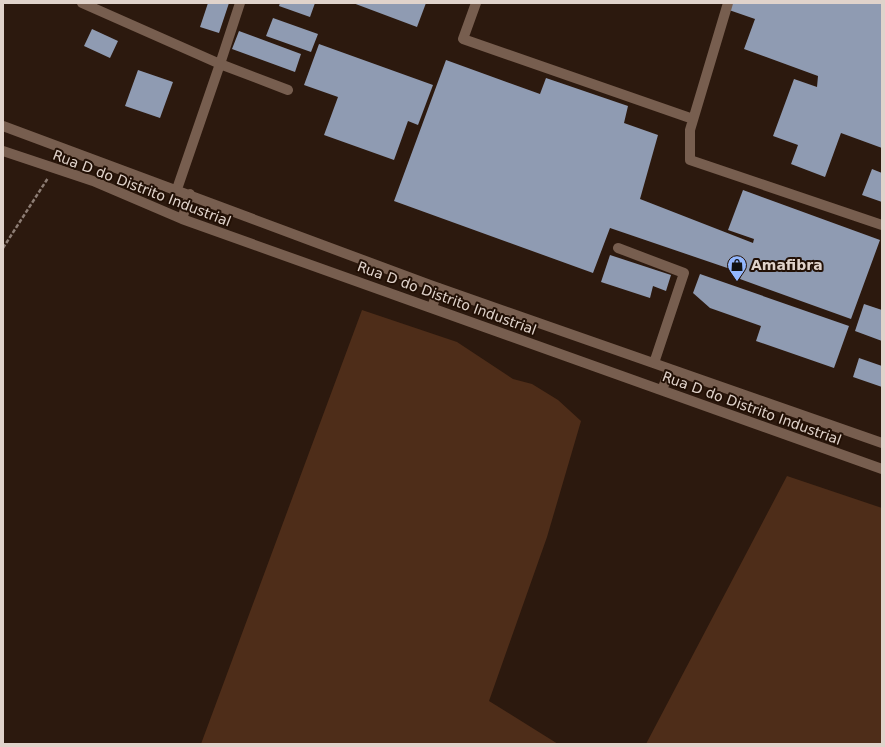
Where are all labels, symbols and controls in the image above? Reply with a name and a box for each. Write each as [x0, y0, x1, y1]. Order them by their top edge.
street label: Rua D do Distrito Industrial [51, 147, 233, 229]
shop icon: Amafibra [726, 254, 748, 282]
place label: Amafibra [751, 257, 823, 273]
street label: Rua D do Distrito Industrial [355, 258, 539, 338]
street label: Rua D do Distrito Industrial [660, 368, 844, 448]

